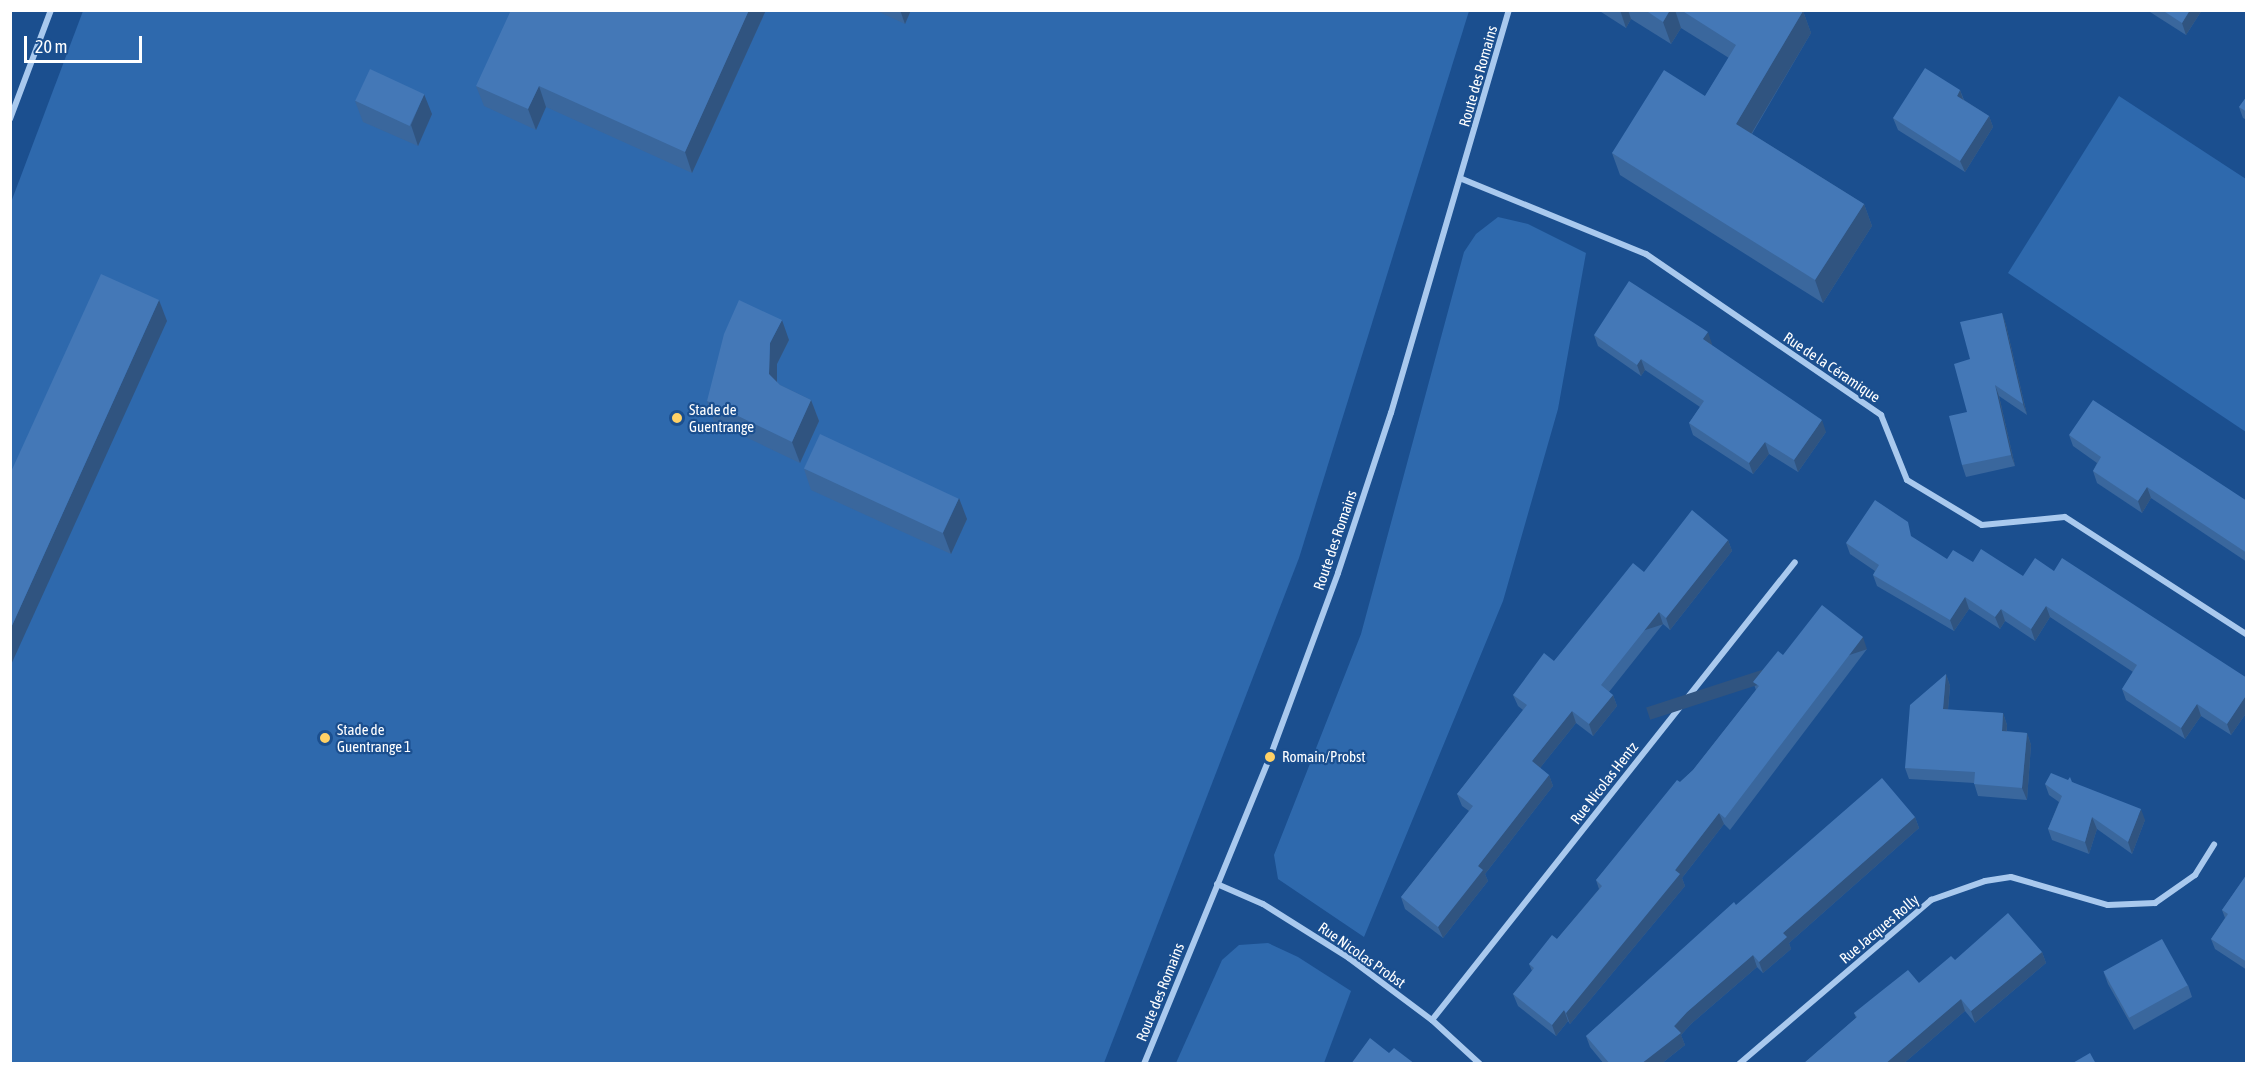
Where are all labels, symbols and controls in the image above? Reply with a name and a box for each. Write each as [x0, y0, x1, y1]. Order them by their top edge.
street label: Route des Romains [1455, 23, 1501, 129]
scale bar [27, 24, 146, 62]
text: 20 m [35, 36, 67, 57]
street label: Rue de la Céramique [1780, 328, 1884, 406]
place label: Stade de Guentrange [689, 400, 754, 435]
marker: Stade de Guentrange [670, 411, 684, 425]
street label: Route des Romains [1309, 488, 1361, 592]
place label: Stade de Guentrange 1 [337, 720, 411, 755]
marker: Stade de Guentrange 1 [318, 731, 332, 745]
street label: Rue Nicolas Hentz [1566, 738, 1642, 828]
place label: Romain/Probst [1282, 748, 1366, 766]
marker: Romain/Probst [1263, 750, 1277, 764]
street label: Rue Jacques Rolly [1836, 891, 1922, 967]
street label: Rue Nicolas Probst [1315, 918, 1409, 992]
street label: Route des Romains [1132, 940, 1188, 1044]

